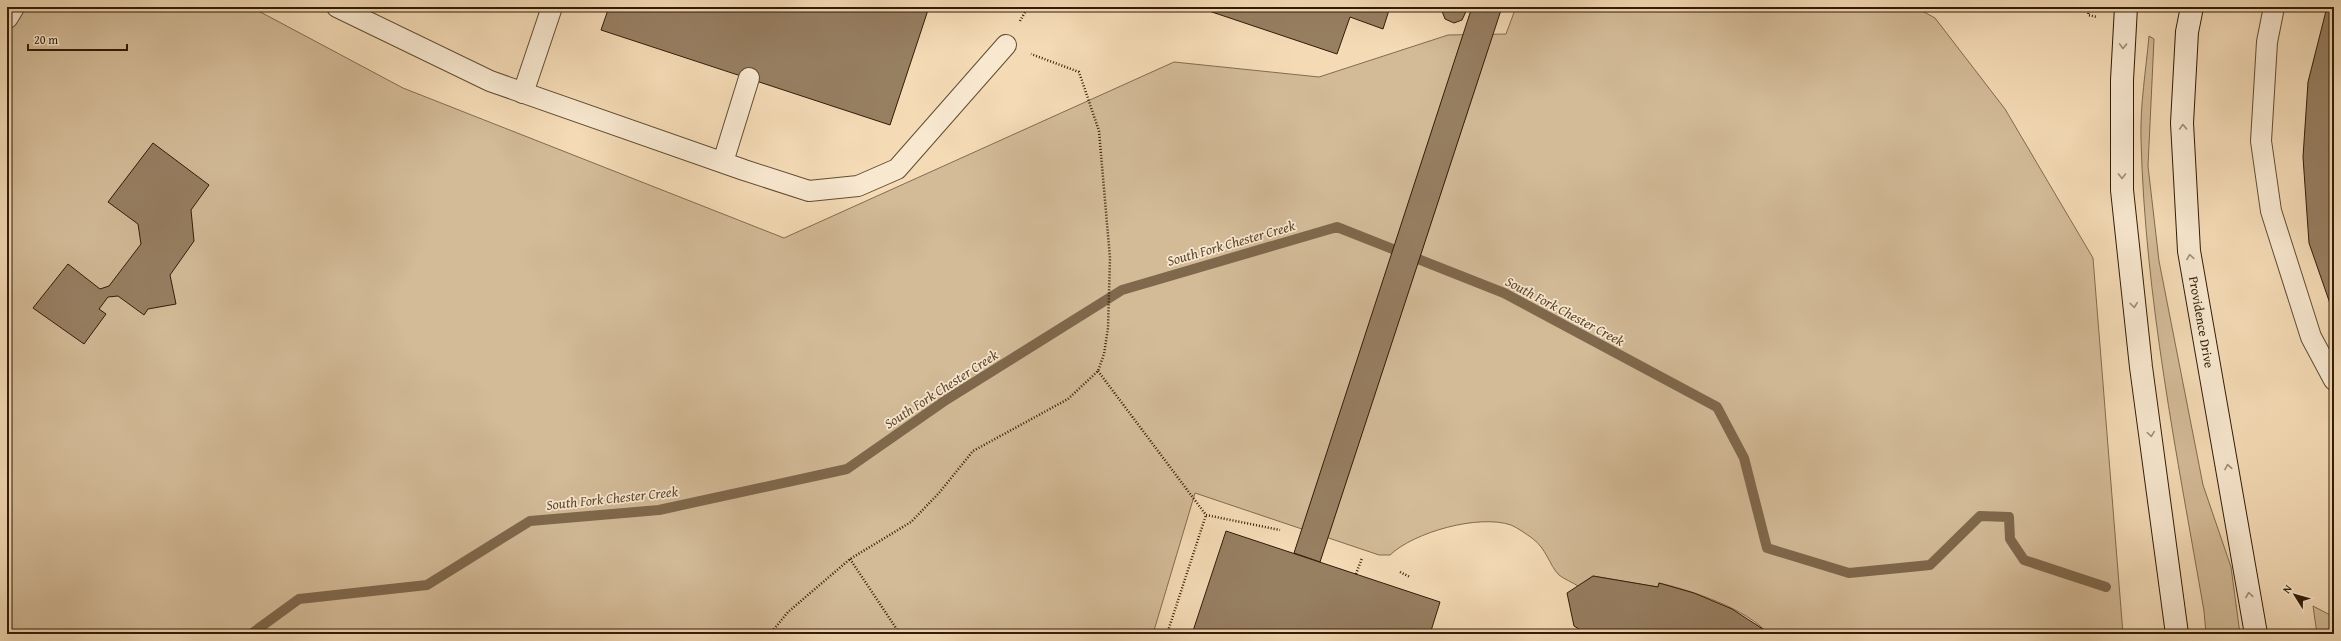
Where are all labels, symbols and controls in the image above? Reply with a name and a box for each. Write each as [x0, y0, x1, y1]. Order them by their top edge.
scale bar [28, 26, 127, 52]
text: 20 m [34, 31, 58, 48]
one-way arrow [2119, 43, 2127, 49]
one-way arrow [2179, 124, 2187, 130]
one-way arrow [2118, 173, 2126, 179]
water label: South Fork Chester Creek [1165, 215, 1298, 271]
one-way arrow [2186, 254, 2195, 260]
water label: South Fork Chester Creek [1502, 271, 1629, 351]
street label: Providence Drive [2184, 275, 2219, 369]
one-way arrow [2129, 302, 2138, 308]
water label: South Fork Chester Creek [880, 344, 1002, 433]
one-way arrow [2146, 431, 2155, 437]
one-way arrow [2224, 464, 2233, 470]
water label: South Fork Chester Creek [545, 481, 679, 515]
north arrow [2275, 575, 2315, 615]
text: N [2278, 581, 2296, 597]
one-way arrow [2246, 592, 2254, 599]

